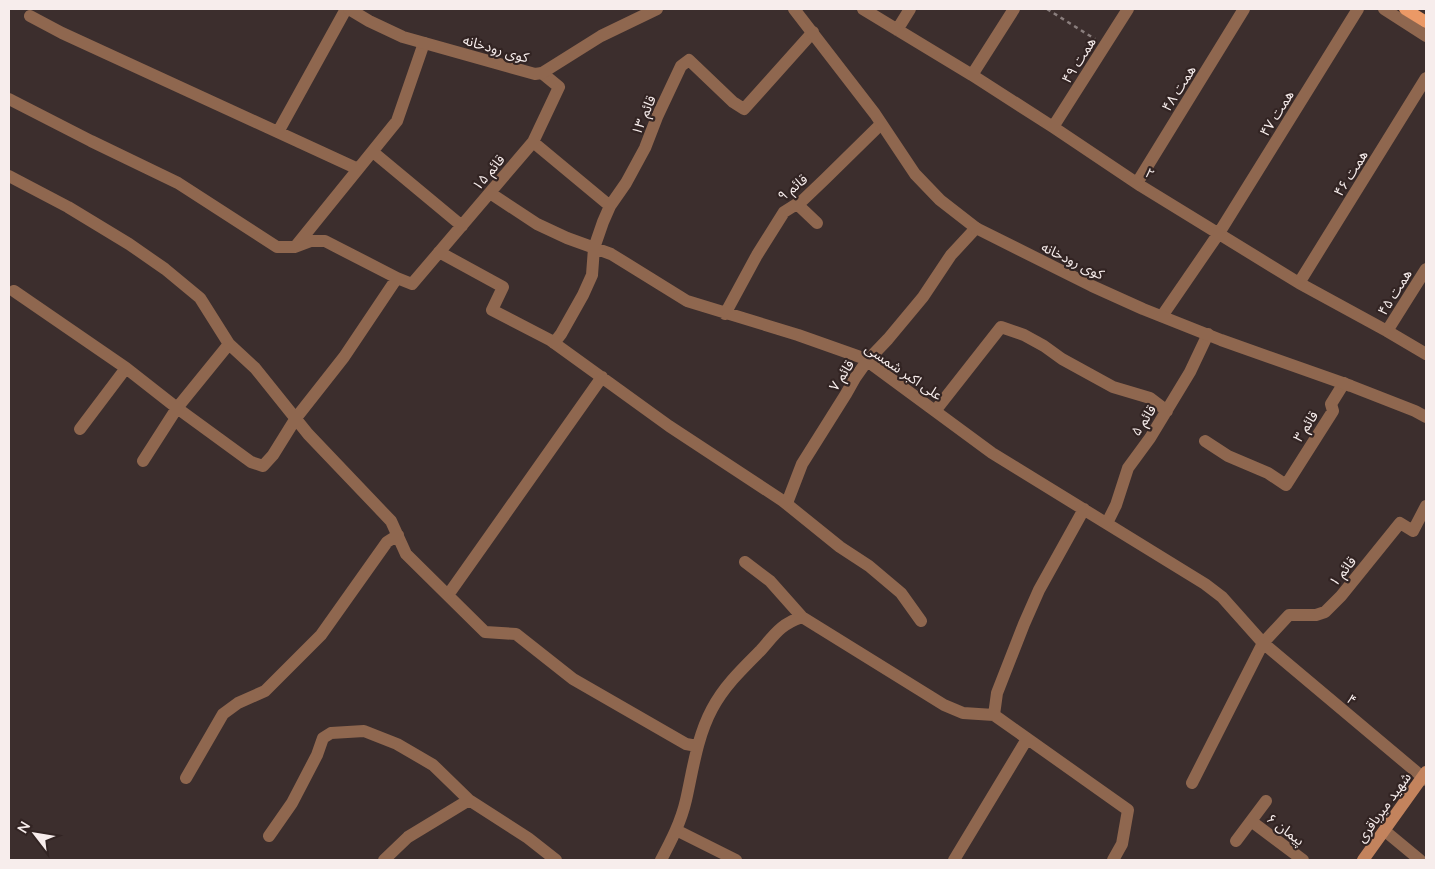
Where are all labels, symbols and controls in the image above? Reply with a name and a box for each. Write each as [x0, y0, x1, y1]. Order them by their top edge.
street label: کوی رودخانه [461, 31, 531, 67]
street label: همت ۴۹ [1057, 34, 1099, 86]
street label: همت ۴۸ [1157, 62, 1199, 114]
street label: همت ۴۷ [1255, 87, 1297, 139]
street label: قائم ۱۳ [627, 93, 662, 139]
street label: همت ۴۶ [1329, 147, 1371, 199]
street label: قائم ۱۵ [468, 151, 510, 195]
street label: ۲ [1142, 164, 1158, 182]
street label: قائم ۹ [774, 170, 812, 207]
street label: کوی رودخانه [1038, 238, 1107, 283]
street label: همت ۴۵ [1373, 266, 1415, 318]
street label: علی اکبر شمسی [862, 339, 946, 404]
street label: قائم ۷ [825, 356, 860, 395]
street label: قائم ۵ [1127, 401, 1162, 440]
street label: قائم ۳ [1289, 407, 1324, 446]
street label: قائم ۱ [1325, 553, 1362, 591]
street label: ۴ [1343, 690, 1361, 708]
street label: شهید میرباقری [1352, 769, 1415, 846]
north arrow [10, 809, 60, 859]
street label: پیمان ۶ [1263, 809, 1308, 850]
text: N [13, 818, 33, 836]

